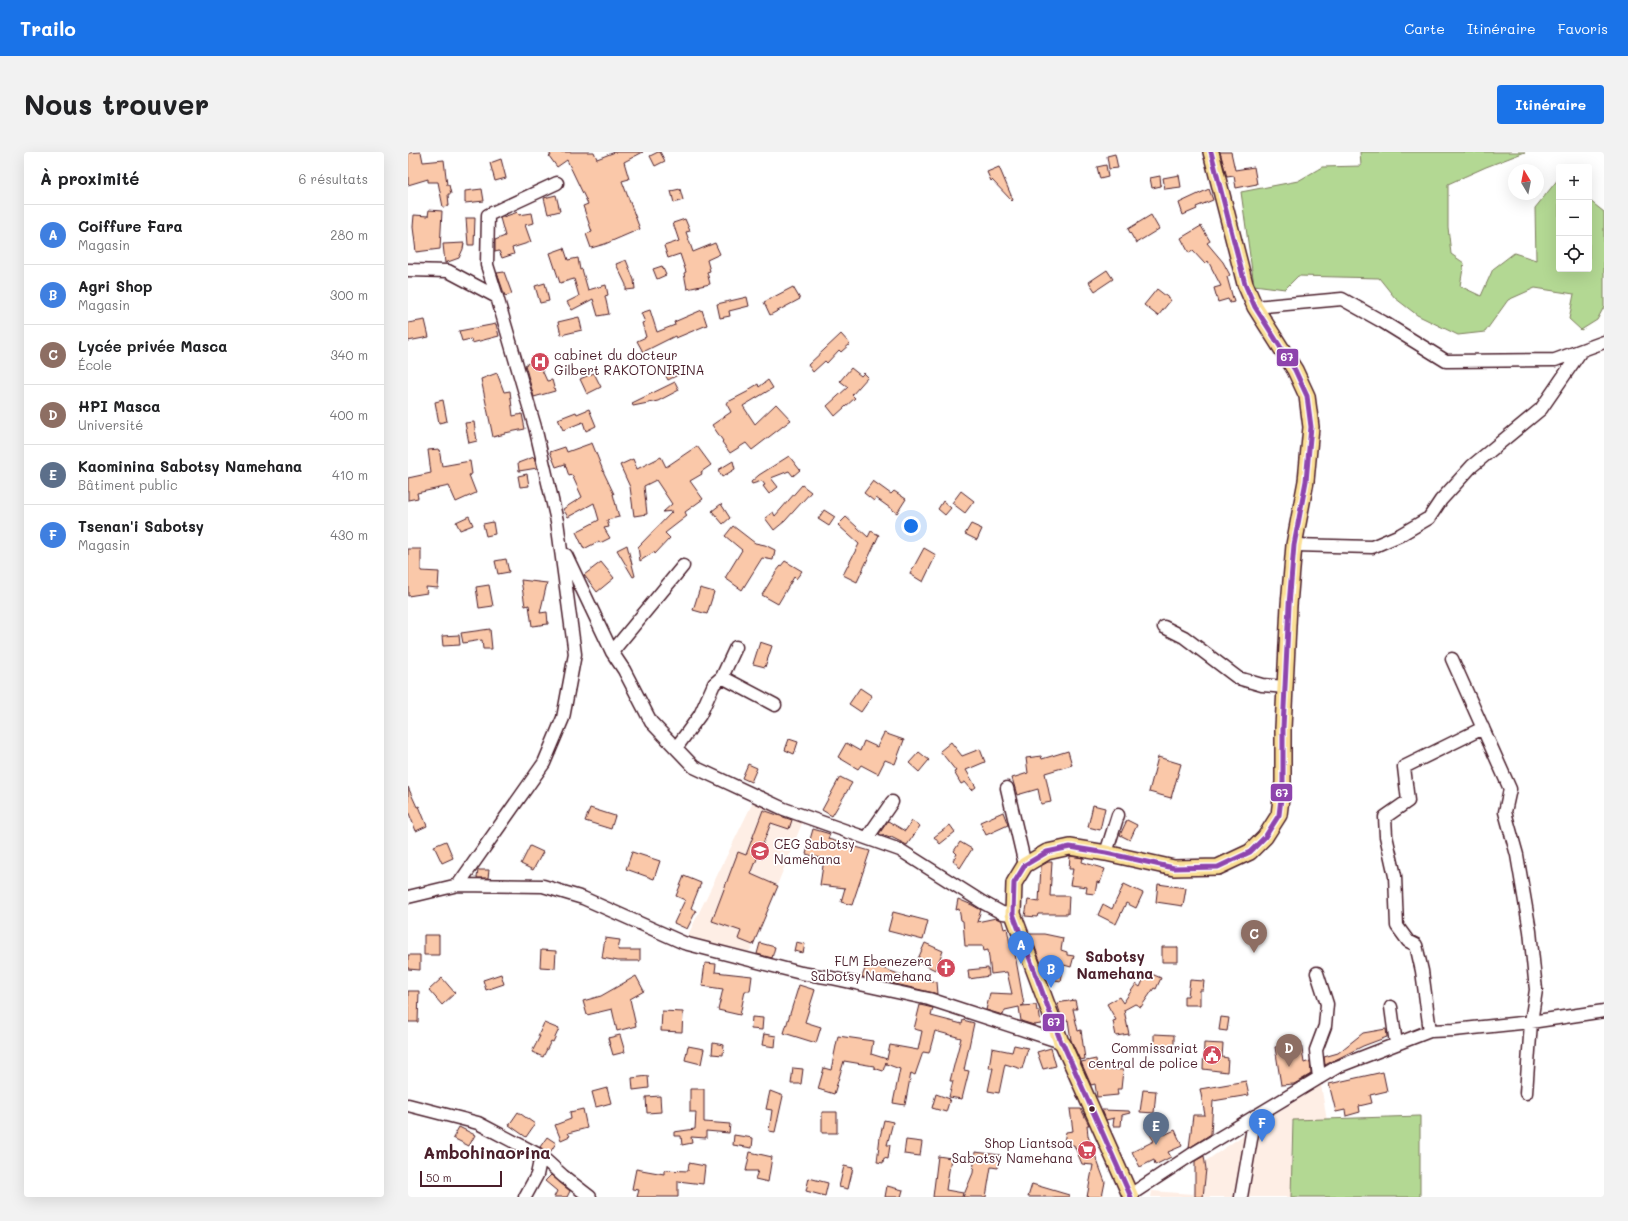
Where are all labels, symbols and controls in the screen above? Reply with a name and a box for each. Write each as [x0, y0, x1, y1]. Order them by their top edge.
text: Trailo [20, 16, 76, 41]
text: Carte [1404, 19, 1445, 38]
text: Itinéraire [1467, 19, 1536, 38]
text: Favoris [1558, 19, 1608, 38]
button: Itinéraire [1497, 85, 1604, 124]
text: Nous trouver [24, 86, 209, 122]
north arrow [1508, 164, 1544, 200]
map controls [1556, 164, 1592, 272]
button: + [1556, 164, 1592, 200]
text: À proximité [40, 167, 139, 189]
text: 6 résultats [299, 170, 368, 187]
button: − [1556, 200, 1592, 236]
text: Coiffure Fara [78, 216, 183, 236]
text: A [48, 226, 58, 243]
text: 280 m [330, 226, 368, 243]
text: Magasin [78, 236, 130, 253]
button: locate [1556, 236, 1592, 272]
text: Agri Shop [78, 276, 152, 296]
text: B [49, 286, 57, 303]
text: 300 m [330, 286, 368, 303]
text: Magasin [78, 296, 130, 313]
text: Lycée privée Masca [78, 336, 227, 356]
text: C [48, 346, 58, 363]
text: 340 m [330, 346, 368, 363]
place label: cabinet du docteur Gilbert RAKOTONIRINA [554, 346, 705, 378]
line badge: 67 [1276, 348, 1299, 367]
text: 67 [1281, 349, 1293, 364]
hospital icon: cabinet du docteur Gilbert RAKOTONIRINA [529, 351, 551, 373]
text: École [78, 356, 112, 373]
text: HPI Masca [78, 396, 160, 416]
text: D [48, 406, 58, 423]
text: 400 m [330, 406, 368, 423]
text: Université [78, 416, 143, 433]
text: Kaominina Sabotsy Namehana [78, 456, 302, 476]
text: E [49, 466, 57, 483]
text: 410 m [332, 466, 368, 483]
text: Bâtiment public [78, 476, 178, 493]
text: Tsenan'i Sabotsy [78, 516, 204, 536]
your location [901, 516, 921, 536]
text: F [49, 526, 57, 543]
text: 430 m [330, 526, 368, 543]
text: Magasin [78, 536, 130, 553]
line badge: 67 [1270, 783, 1293, 802]
text: 67 [1276, 785, 1288, 800]
place label: CEG Sabotsy Namehana [774, 835, 855, 867]
school or university icon: CEG Sabotsy Namehana [749, 840, 771, 862]
pin: C [1241, 920, 1267, 953]
pin: A [1008, 931, 1034, 964]
district label: Sabotsy Namehana [1076, 946, 1154, 983]
place label: FLM Ebenezera Sabotsy Namehana [811, 952, 932, 984]
pin: B [1038, 955, 1064, 988]
church icon: FLM Ebenezera Sabotsy Namehana [935, 957, 957, 979]
line badge: 67 [1042, 1013, 1065, 1032]
text: 67 [1048, 1014, 1060, 1029]
pin: D [1276, 1034, 1302, 1067]
place label: Commissariat central de police [1088, 1039, 1198, 1071]
public building icon: Commissariat central de police [1201, 1044, 1223, 1066]
unlabelled marker [1087, 1104, 1097, 1114]
pin: F [1249, 1109, 1275, 1142]
pin: E [1143, 1112, 1169, 1145]
place label: Shop Liantsoa Sabotsy Namehana [952, 1134, 1073, 1166]
supermarket icon: Shop Liantsoa Sabotsy Namehana [1076, 1139, 1098, 1161]
district label: Ambohinaorina [423, 1141, 551, 1163]
scale bar [420, 1169, 502, 1188]
text: 50 m [426, 1170, 452, 1185]

